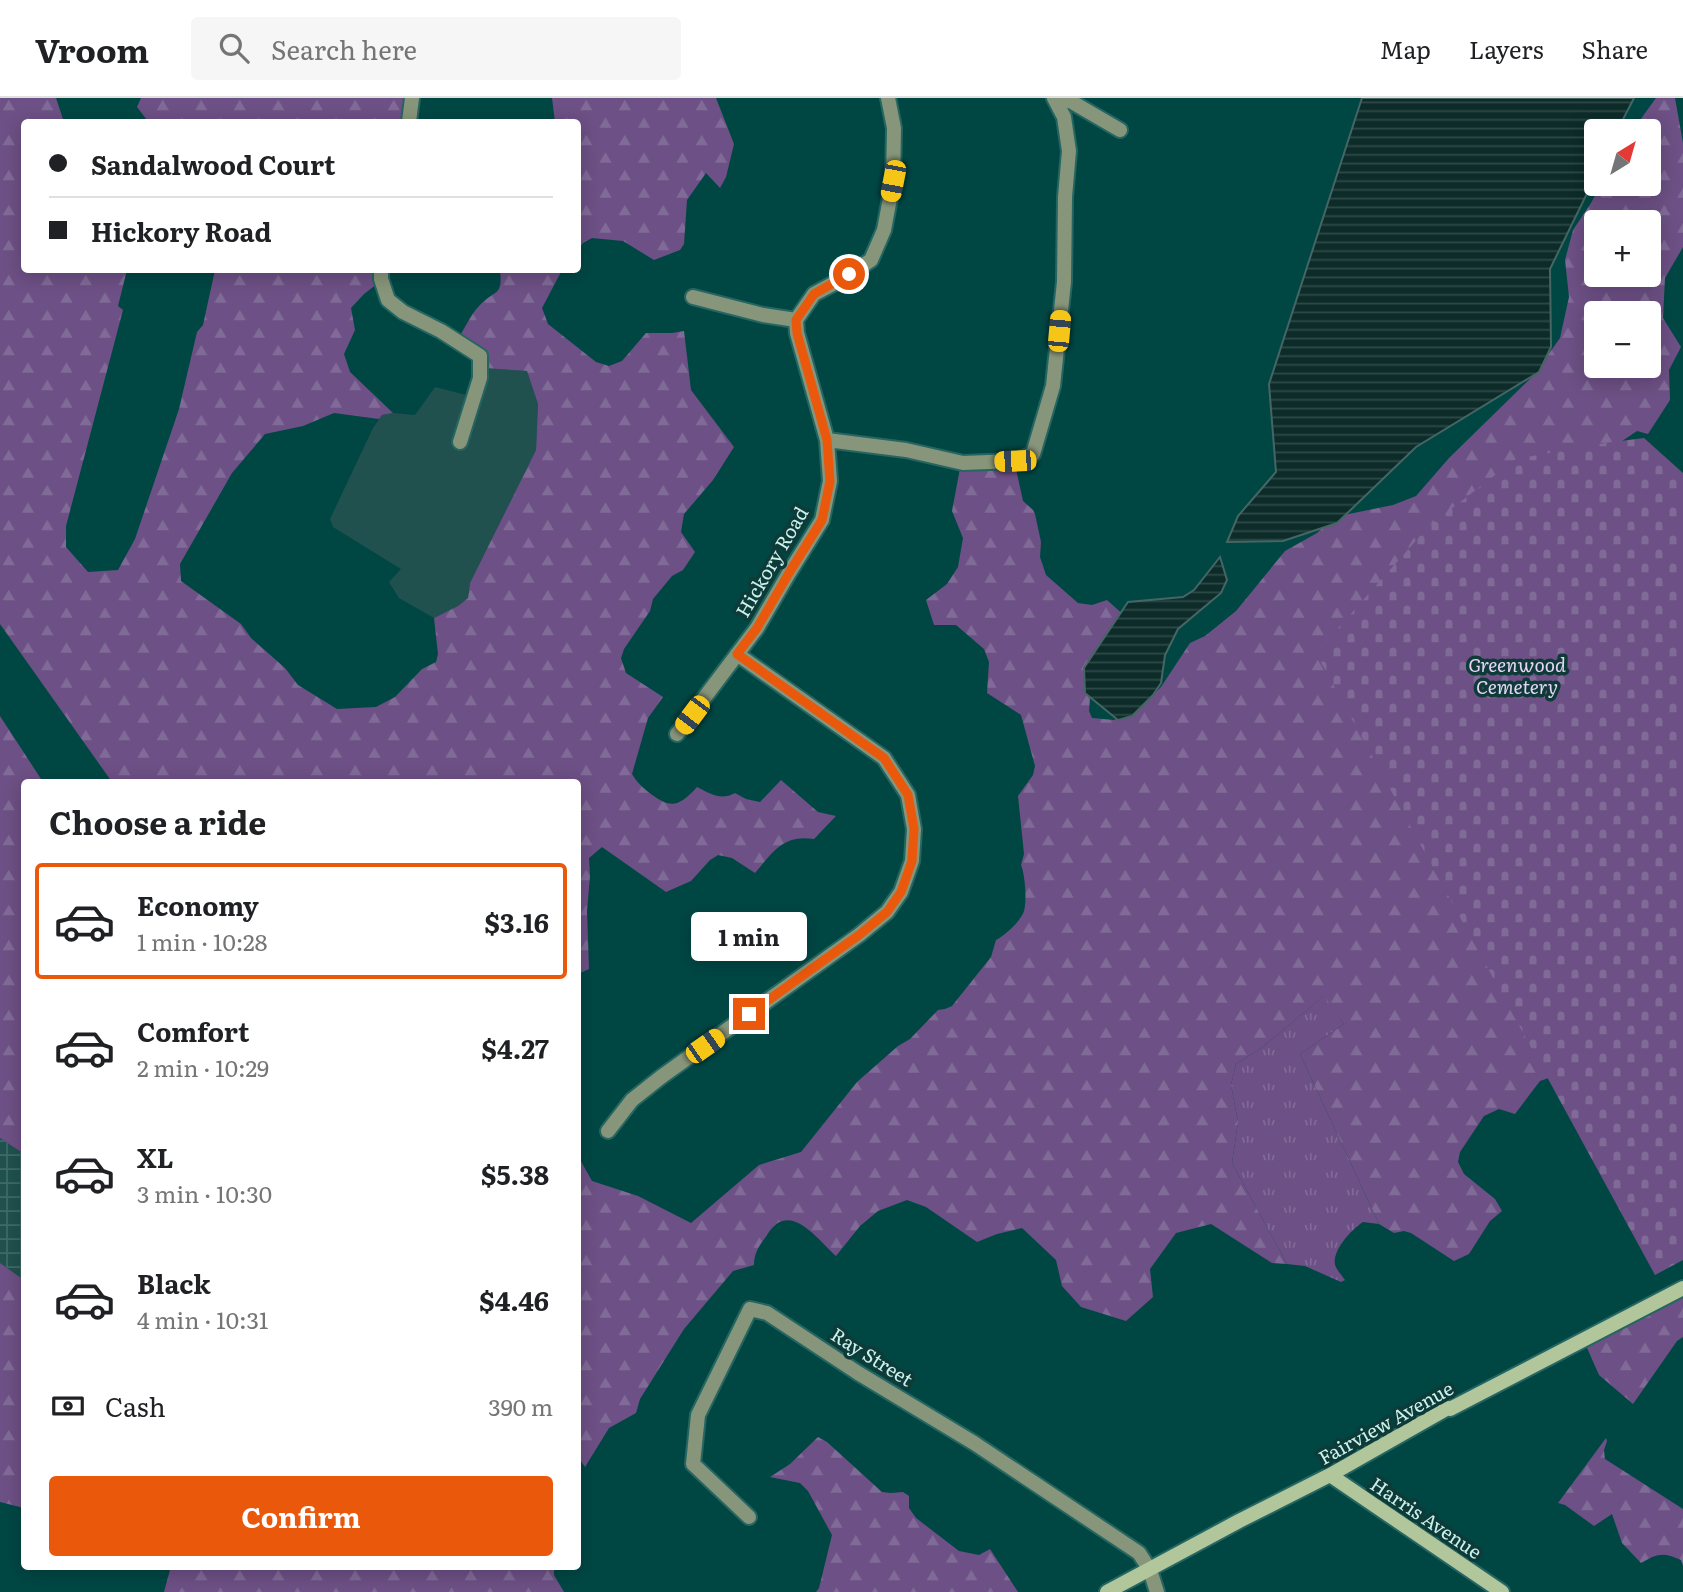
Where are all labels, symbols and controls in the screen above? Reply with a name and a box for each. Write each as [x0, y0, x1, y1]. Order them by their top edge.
search box [191, 17, 681, 80]
text: Vroom [35, 24, 149, 73]
icon: search [215, 29, 253, 67]
text: Search here [271, 29, 417, 68]
text: Map [1380, 31, 1431, 66]
text: Layers [1469, 31, 1543, 66]
text: Share [1581, 31, 1648, 66]
north arrow [1584, 119, 1661, 196]
map controls [1584, 119, 1661, 378]
text: Sandalwood Court [91, 144, 336, 183]
car [879, 158, 908, 204]
button: + [1584, 210, 1661, 287]
text: Hickory Road [91, 211, 272, 250]
route start [833, 258, 865, 290]
button: − [1584, 301, 1661, 378]
car [1047, 309, 1072, 353]
car [994, 450, 1037, 472]
street label: Hickory Road [728, 501, 814, 622]
park label: Greenwood Cemetery [1468, 650, 1566, 700]
car [671, 692, 714, 738]
text: Choose a ride [49, 797, 266, 845]
text: Economy [137, 885, 259, 924]
icon: car [53, 890, 116, 953]
text: $3.16 [485, 902, 549, 941]
callout: 1 min [691, 912, 807, 962]
text: 1 min [718, 919, 780, 953]
text: 1 min · 10:28 [137, 924, 267, 958]
route end [733, 998, 765, 1030]
text: Comfort [137, 1011, 249, 1050]
icon: car [53, 1016, 116, 1079]
car [682, 1025, 729, 1067]
text: $4.27 [482, 1028, 549, 1067]
text: 2 min · 10:29 [137, 1050, 269, 1084]
text: XL [137, 1137, 174, 1176]
icon: car [53, 1142, 116, 1205]
text: $5.38 [481, 1154, 549, 1193]
text: 3 min · 10:30 [137, 1176, 272, 1210]
text: Black [137, 1263, 211, 1302]
icon: car [53, 1268, 116, 1331]
text: $4.46 [479, 1280, 549, 1319]
text: 4 min · 10:31 [137, 1302, 268, 1336]
street label: Ray Street [826, 1320, 919, 1393]
street label: Fairview Avenue [1313, 1373, 1458, 1471]
text: Cash [105, 1386, 166, 1425]
icon: cash [49, 1387, 87, 1425]
text: 390 m [488, 1389, 553, 1423]
street label: Harris Avenue [1365, 1469, 1488, 1565]
button: Confirm [49, 1476, 553, 1556]

